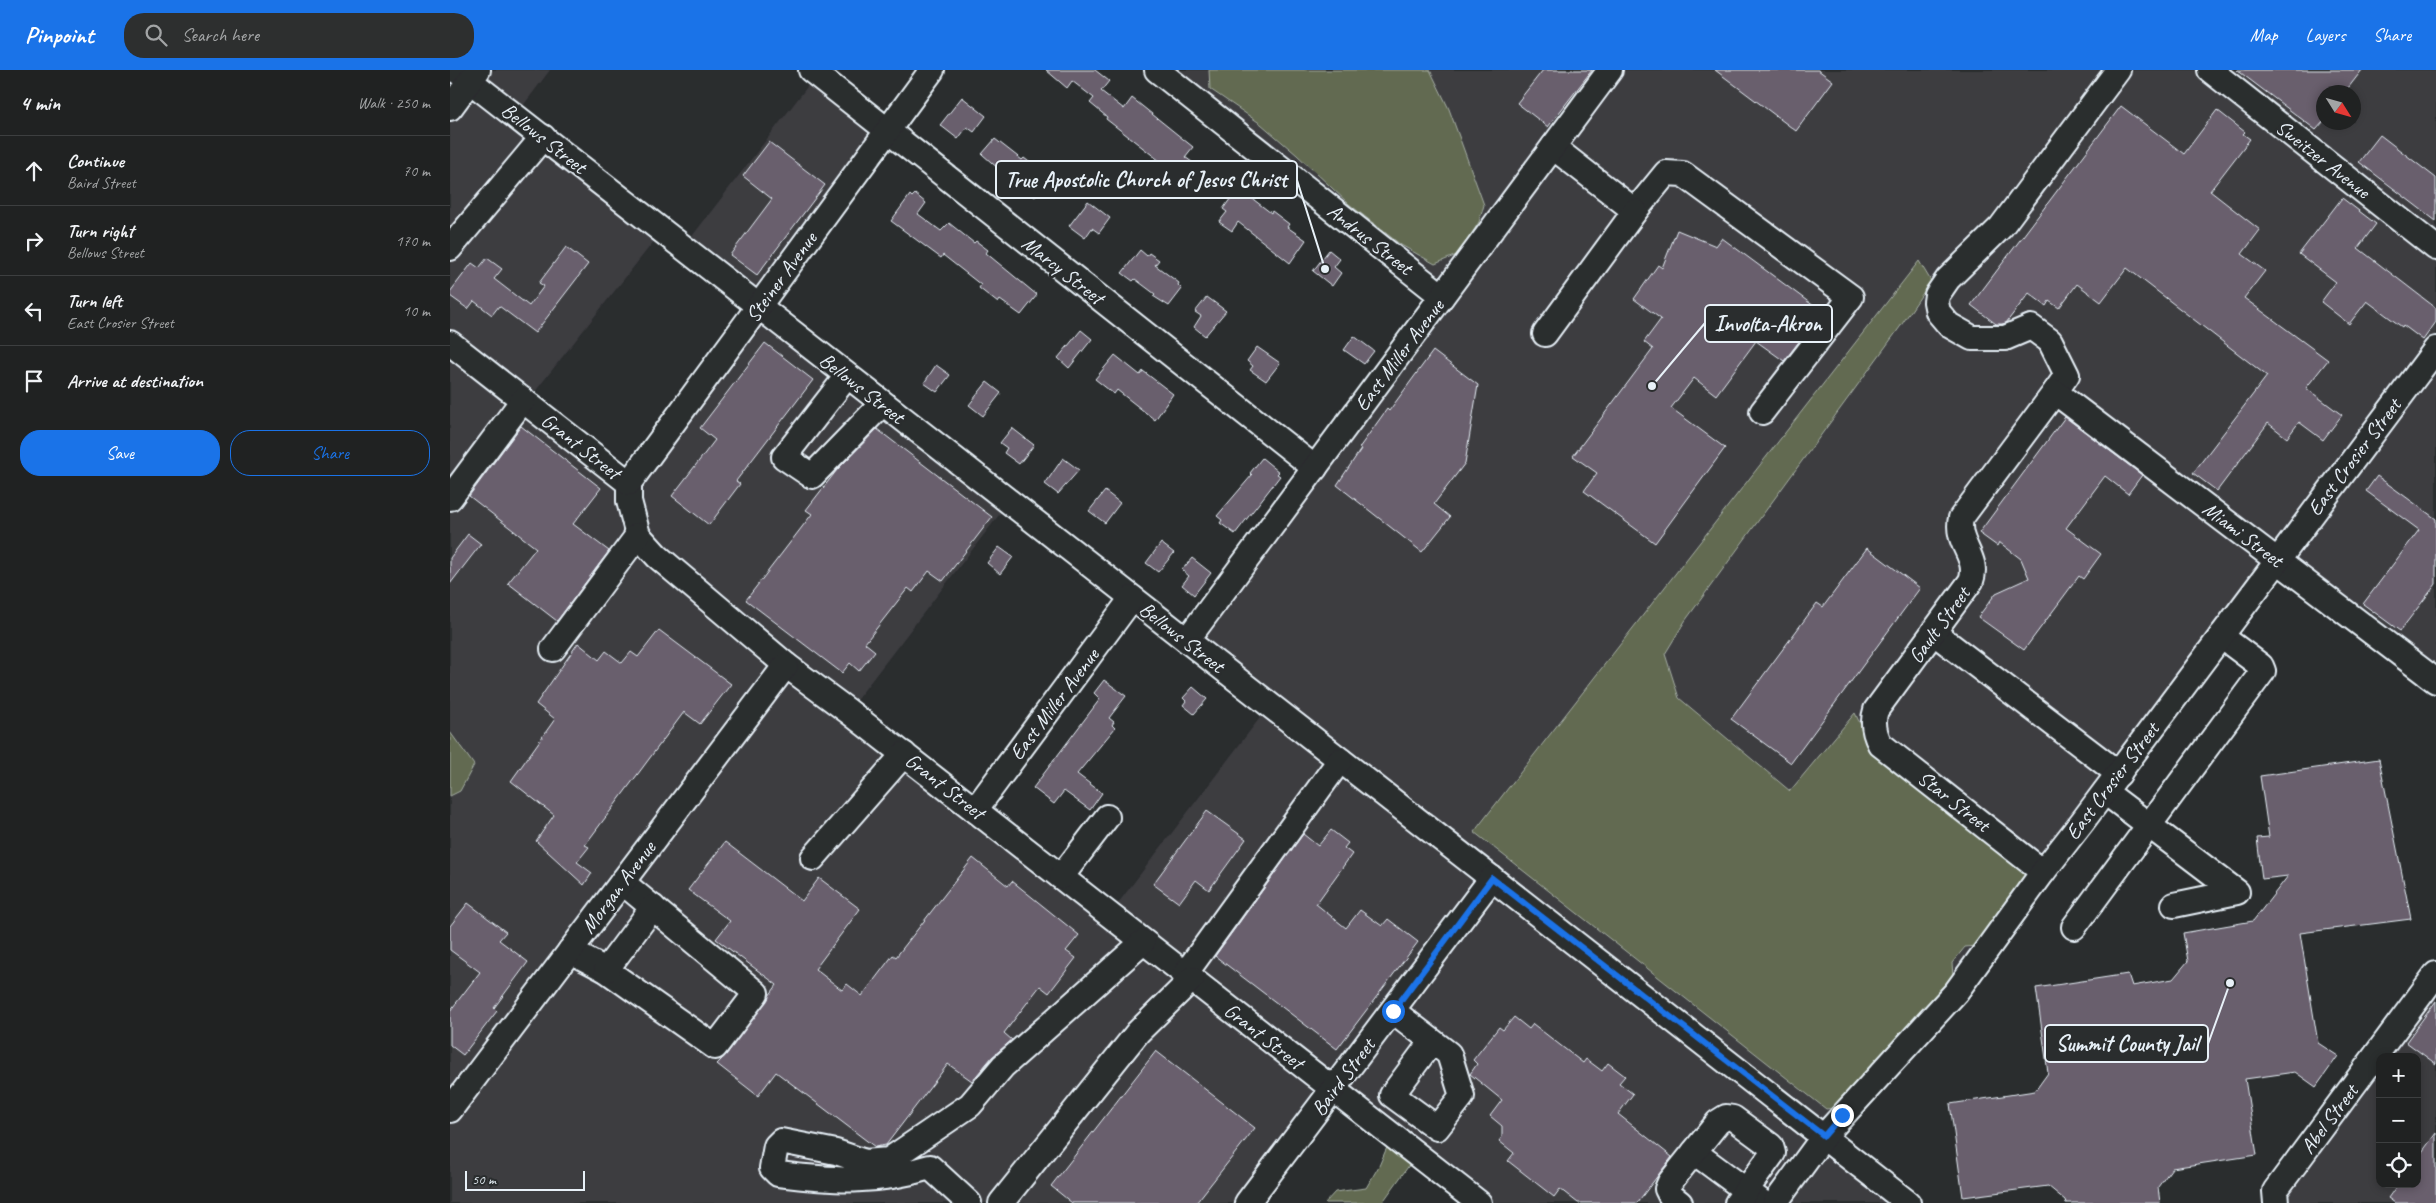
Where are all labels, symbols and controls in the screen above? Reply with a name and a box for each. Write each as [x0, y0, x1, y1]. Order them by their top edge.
search box [124, 13, 474, 58]
text: Pinpoint [25, 20, 94, 50]
icon: search [142, 21, 170, 49]
text: Search here [182, 23, 259, 47]
text: Map [2250, 24, 2278, 46]
text: Layers [2306, 24, 2345, 46]
text: Share [2373, 24, 2411, 46]
north arrow [2316, 85, 2361, 130]
text: 4 min [20, 90, 60, 116]
text: Walk · 250 m [358, 93, 430, 113]
street label: Bellows Street [496, 97, 593, 181]
street label: Sweitzer Avenue [2271, 114, 2376, 205]
text: Continue [67, 149, 124, 173]
icon: ahead [20, 157, 48, 185]
text: 70 m [403, 161, 430, 181]
callout: True Apostolic Church of Jesus Christ [996, 161, 1297, 198]
text: True Apostolic Church of Jesus Christ [1005, 166, 1290, 194]
text: Baird Street [67, 173, 136, 193]
street label: Andrus Street [1322, 198, 1419, 282]
text: Turn right [67, 219, 134, 243]
street label: Steiner Avenue [739, 226, 823, 327]
icon: right [20, 227, 48, 255]
street label: Marcy Street [1017, 230, 1112, 312]
text: 170 m [396, 231, 430, 251]
text: Bellows Street [67, 243, 144, 263]
text: Turn left [67, 289, 122, 313]
street label: East Miller Avenue [1348, 293, 1450, 416]
icon: left [20, 297, 48, 325]
text: 10 m [403, 301, 430, 321]
callout: Involta-Akron [1705, 305, 1832, 342]
text: Involta-Akron [1715, 310, 1823, 338]
text: East Crosier Street [67, 313, 174, 333]
street label: Bellows Street [814, 347, 911, 431]
icon: arrive [20, 367, 48, 395]
text: Arrive at destination [67, 369, 203, 393]
street label: East Crosier Street [2301, 392, 2408, 521]
street label: Grant Street [536, 407, 628, 487]
button: Save [20, 430, 220, 476]
button: Share [230, 430, 430, 476]
street label: Miami Street [2198, 495, 2290, 574]
street label: Gault Street [1903, 580, 1977, 668]
street label: Bellows Street [1134, 596, 1231, 680]
street label: East Miller Avenue [1003, 642, 1105, 765]
street label: East Crosier Street [2059, 716, 2166, 845]
street label: Grant Street [900, 747, 992, 827]
street label: Star Street [1913, 765, 1997, 839]
street label: Morgan Avenue [575, 835, 662, 938]
street label: Grant Street [1219, 997, 1311, 1077]
route start [1382, 1000, 1405, 1023]
callout: Summit County Jail [2045, 1025, 2208, 1062]
text: Summit County Jail [2056, 1030, 2202, 1058]
street label: Baird Street [1305, 1032, 1382, 1121]
map controls [2376, 1053, 2421, 1188]
button: + [2376, 1053, 2421, 1098]
street label: Abel Street [2294, 1077, 2365, 1159]
button: − [2376, 1098, 2421, 1143]
route end [1831, 1104, 1854, 1127]
button: locate [2376, 1143, 2421, 1188]
scale bar [465, 1168, 585, 1191]
text: 50 m [472, 1171, 496, 1188]

